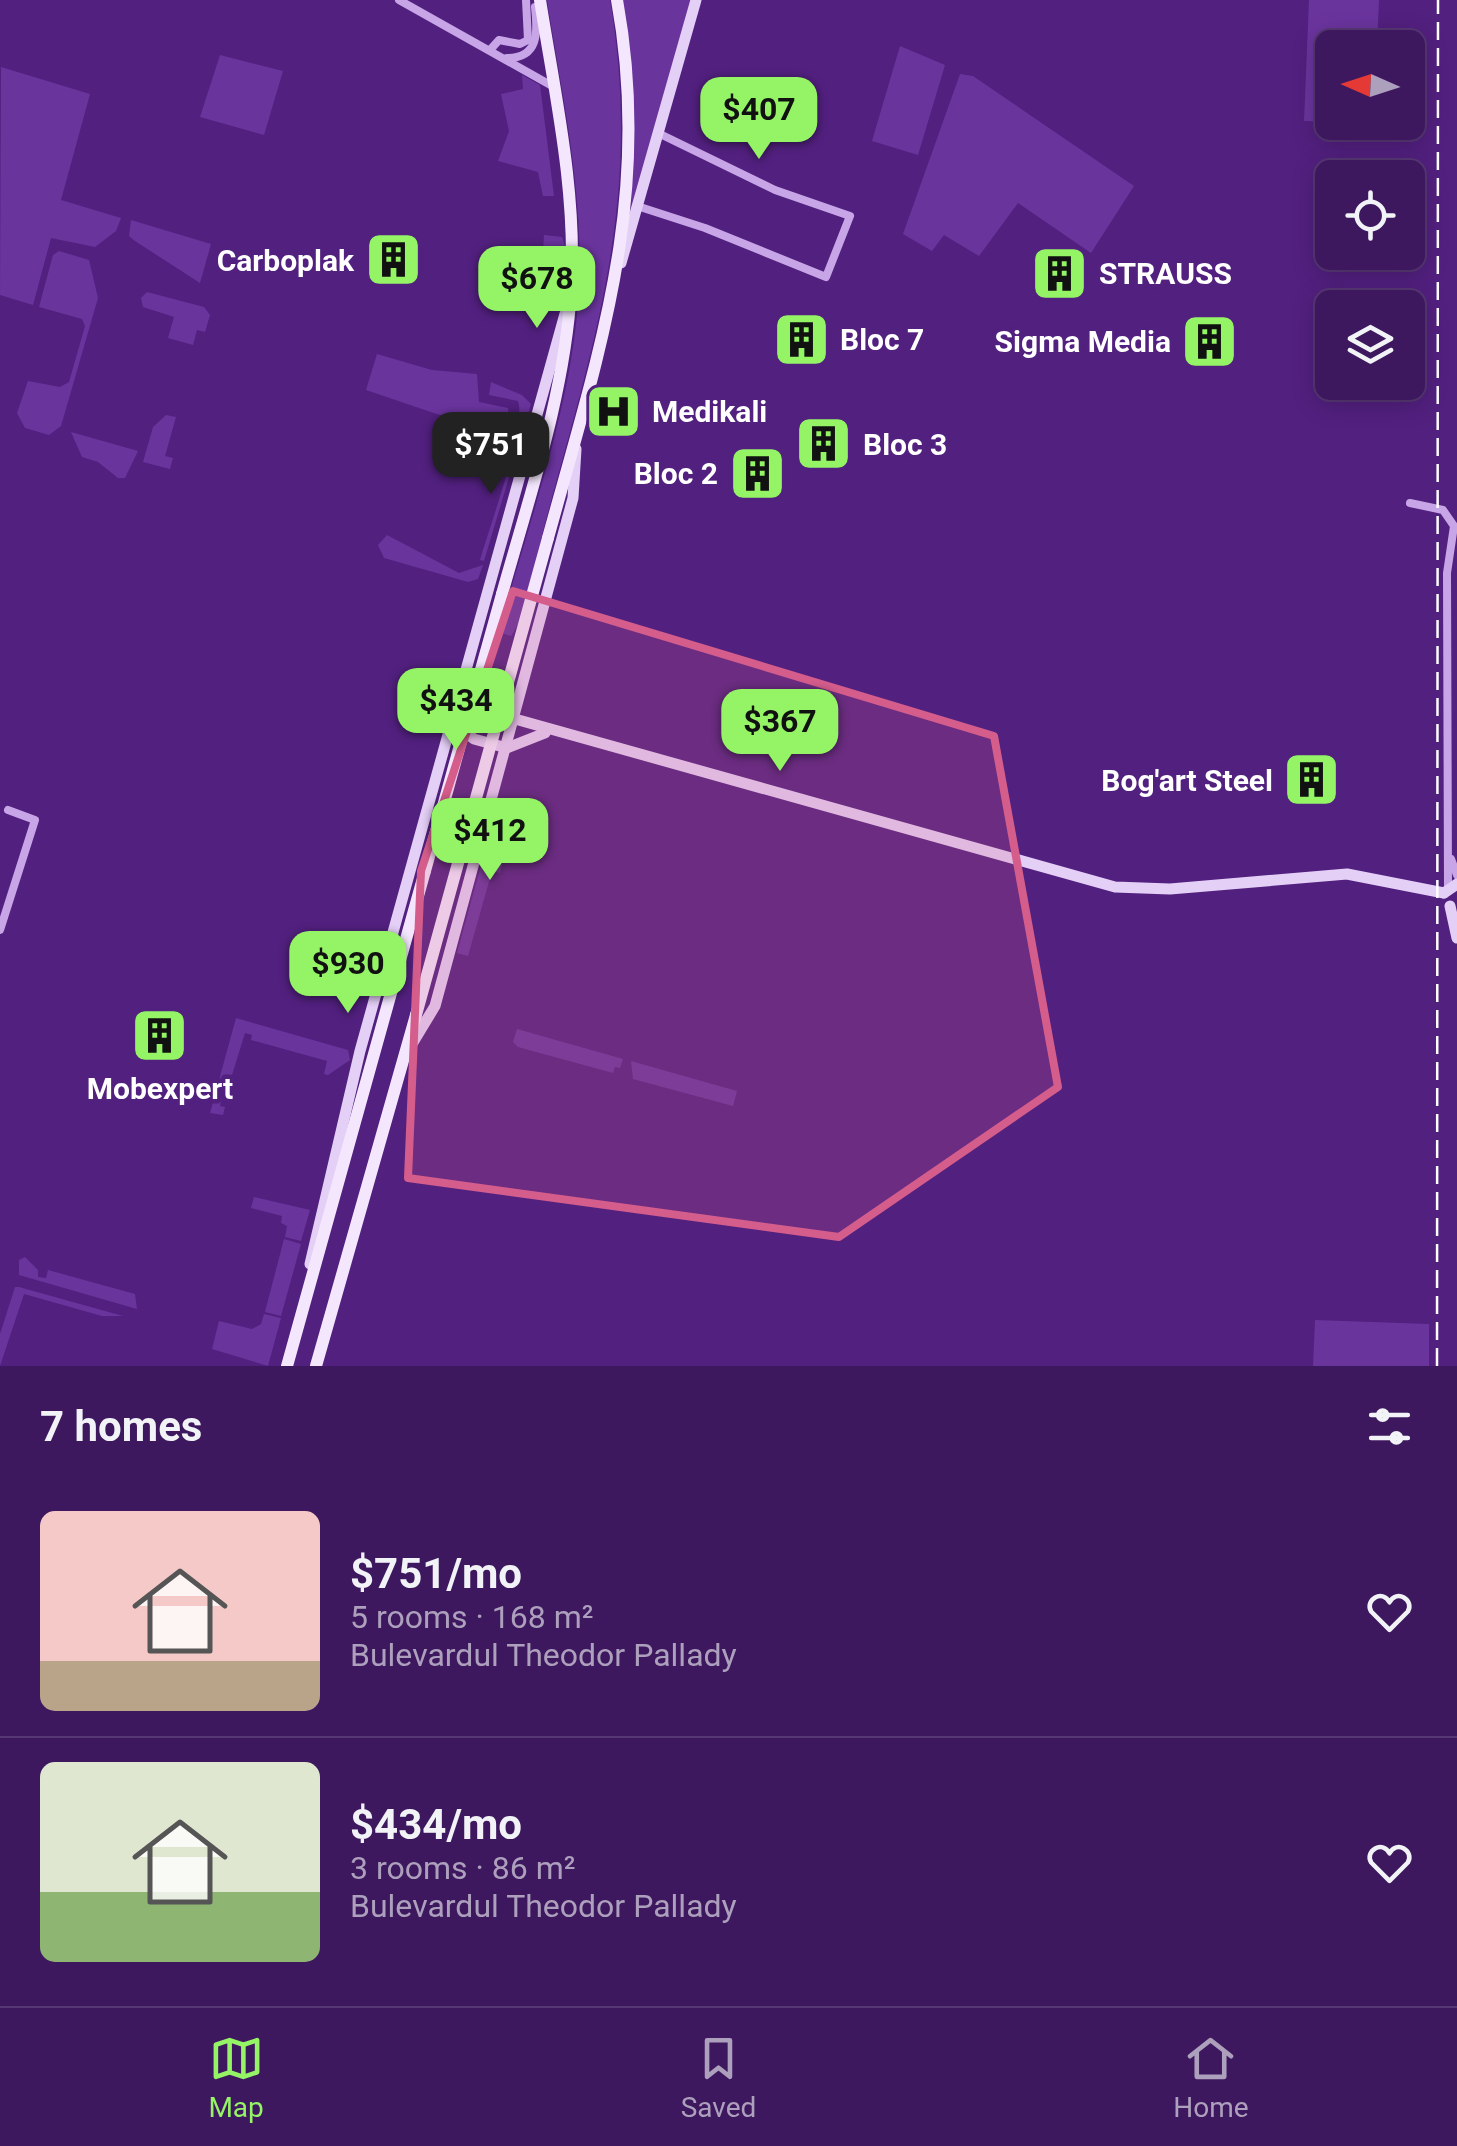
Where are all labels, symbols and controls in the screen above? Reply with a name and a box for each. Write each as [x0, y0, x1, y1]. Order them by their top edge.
north arrow [1315, 30, 1425, 140]
map controls [1315, 30, 1425, 400]
pin: $407 [700, 77, 818, 162]
text: $407 [722, 90, 796, 128]
button: locate [1315, 160, 1425, 270]
building icon: Carboplak [363, 230, 423, 290]
place label: Carboplak [217, 243, 355, 278]
building icon: STRAUSS [1030, 243, 1090, 303]
pin: $678 [478, 246, 596, 331]
place label: STRAUSS [1099, 256, 1232, 291]
text: $678 [500, 259, 574, 297]
button: layers [1315, 290, 1425, 400]
building icon: Bloc 7 [771, 309, 831, 369]
building icon: Sigma Media [1180, 311, 1240, 371]
place label: Bloc 7 [840, 322, 924, 357]
place label: Sigma Media [995, 324, 1171, 359]
hospital icon: Medikali [583, 381, 643, 441]
place label: Medikali [652, 394, 767, 429]
pin: $751 [432, 412, 550, 497]
building icon: Bloc 3 [794, 414, 854, 474]
text: $751 [454, 425, 528, 463]
place label: Bloc 3 [863, 427, 947, 462]
building icon: Bloc 2 [727, 443, 787, 503]
place label: Bloc 2 [634, 456, 718, 491]
pin: $434 [397, 668, 515, 753]
text: $434 [419, 681, 493, 719]
pin: $367 [721, 689, 839, 774]
text: $367 [743, 702, 817, 740]
building icon: Bog'art Steel [1282, 750, 1342, 810]
place label: Bog'art Steel [1101, 763, 1273, 798]
pin: $412 [431, 798, 549, 883]
text: $412 [453, 811, 527, 849]
pin: $930 [289, 931, 407, 1016]
text: $930 [311, 944, 385, 982]
building icon: Mobexpert [130, 1006, 190, 1066]
place label: Mobexpert [87, 1071, 233, 1106]
icon: filters [1362, 1399, 1417, 1454]
text: 7 homes [40, 1402, 202, 1451]
text: $751/mo [350, 1549, 522, 1598]
icon: home [120, 1551, 240, 1671]
icon: heart [1362, 1584, 1417, 1639]
text: 5 rooms · 168 m² [350, 1598, 593, 1636]
text: Bulevardul Theodor Pallady [350, 1636, 737, 1674]
text: $434/mo [350, 1800, 522, 1849]
icon: home [120, 1802, 240, 1922]
icon: heart [1362, 1835, 1417, 1890]
text: 3 rooms · 86 m² [350, 1849, 575, 1887]
text: Bulevardul Theodor Pallady [350, 1887, 737, 1925]
tab: Map [208, 2031, 264, 2124]
tab: Saved [681, 2031, 756, 2124]
tab: Home [1173, 2031, 1249, 2124]

